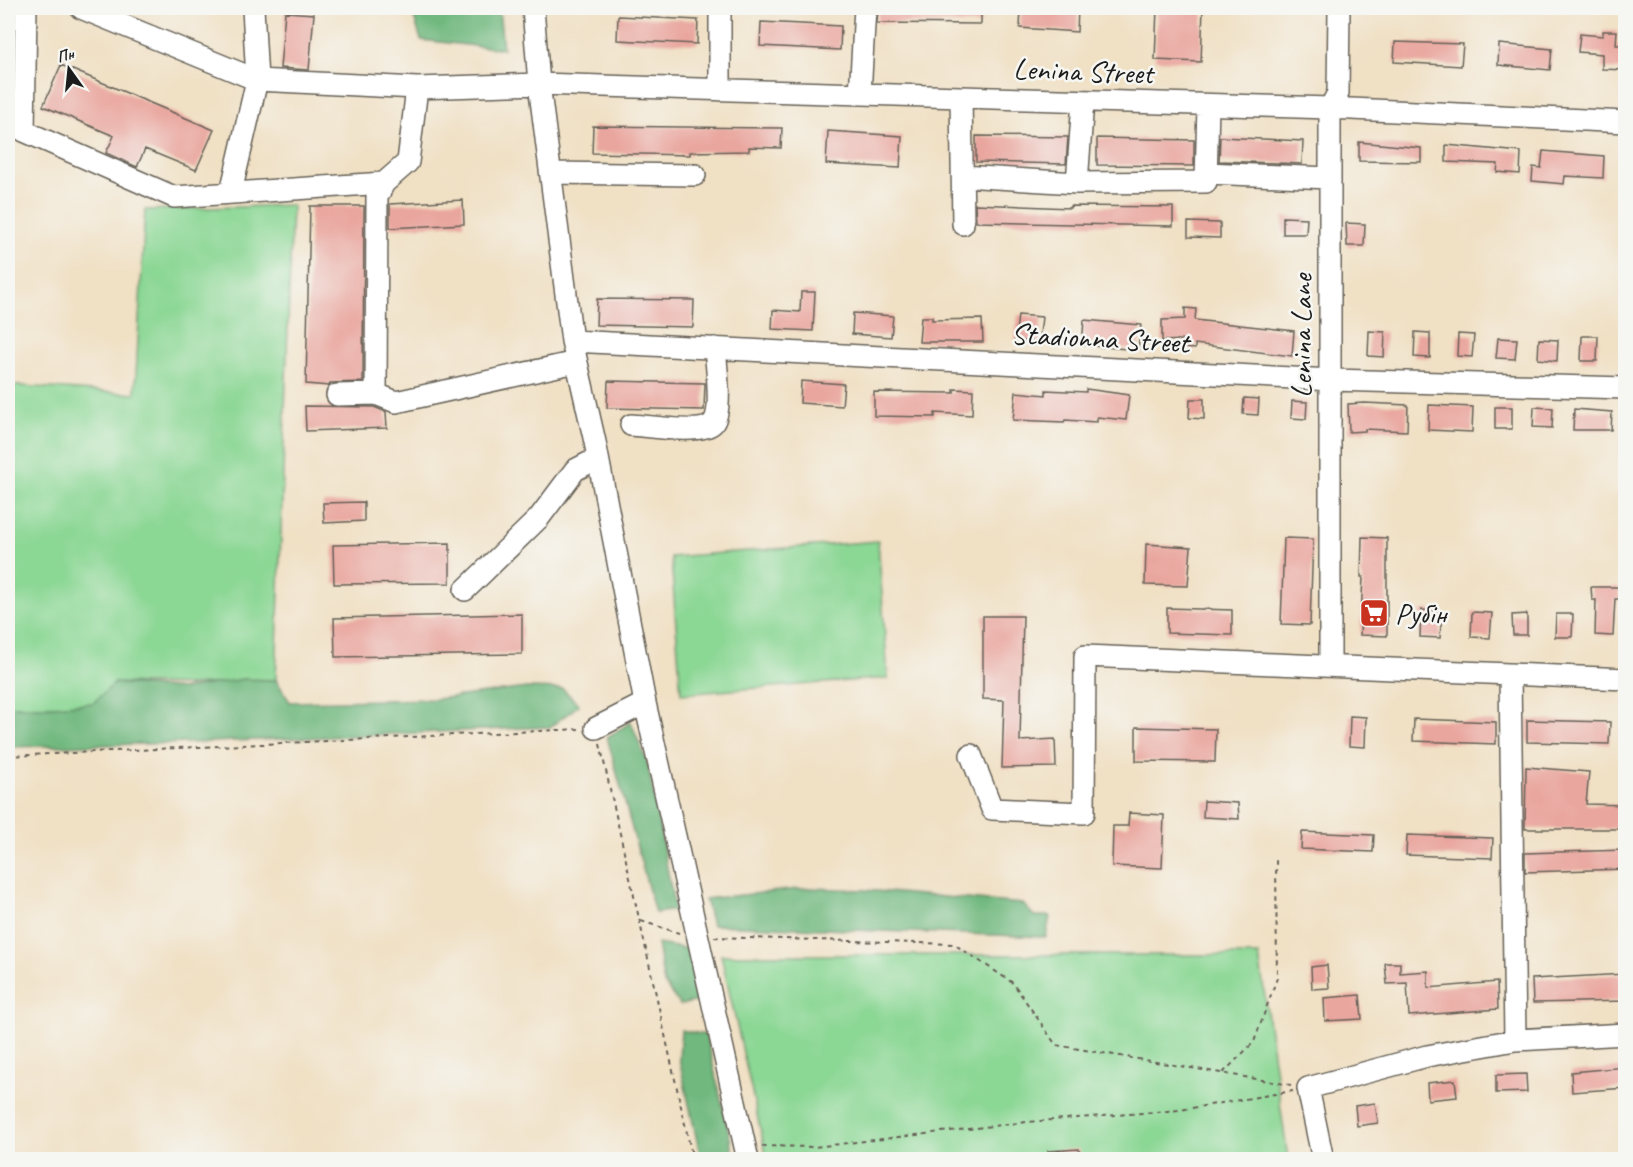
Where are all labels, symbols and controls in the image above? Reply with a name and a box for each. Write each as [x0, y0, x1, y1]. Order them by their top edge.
north arrow [39, 39, 99, 99]
text: Пн [55, 43, 77, 67]
street label: Lenina Street [1013, 50, 1156, 93]
street label: Lenina Lane [1282, 272, 1320, 398]
street label: Stadionna Street [1010, 314, 1193, 362]
place label: Рубін [1395, 594, 1448, 632]
supermarket icon: Рубін [1358, 597, 1390, 629]

